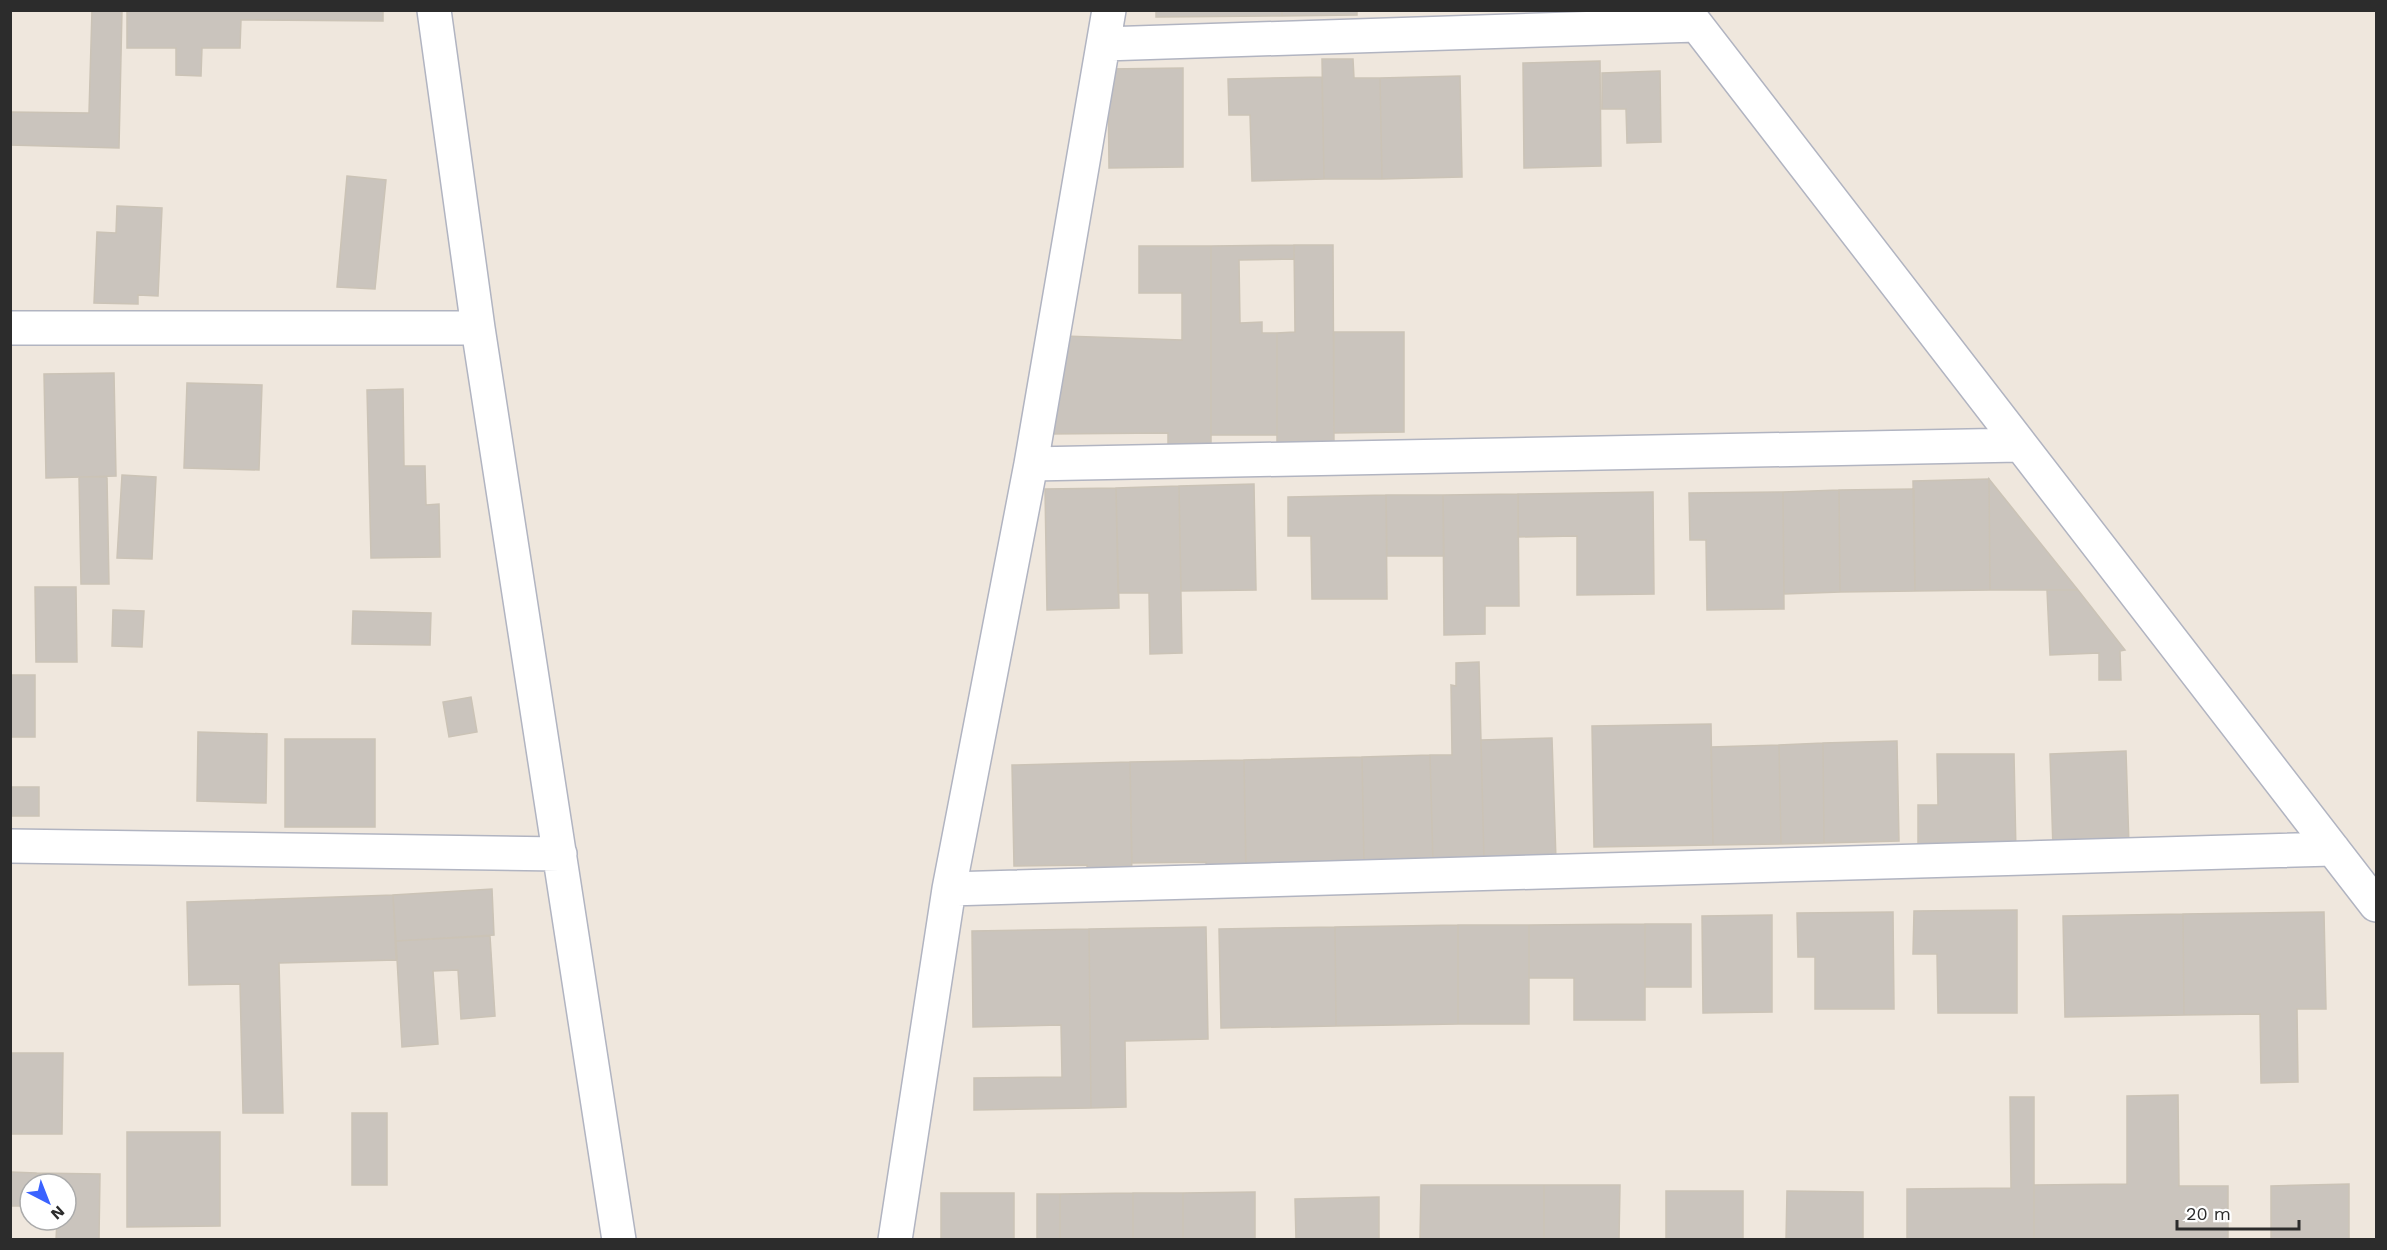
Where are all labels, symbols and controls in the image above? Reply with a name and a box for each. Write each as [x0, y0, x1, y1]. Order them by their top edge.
north arrow [18, 1172, 78, 1232]
scale bar [2177, 1193, 2298, 1231]
text: N [47, 1202, 68, 1224]
text: 20 m [2186, 1203, 2231, 1224]

